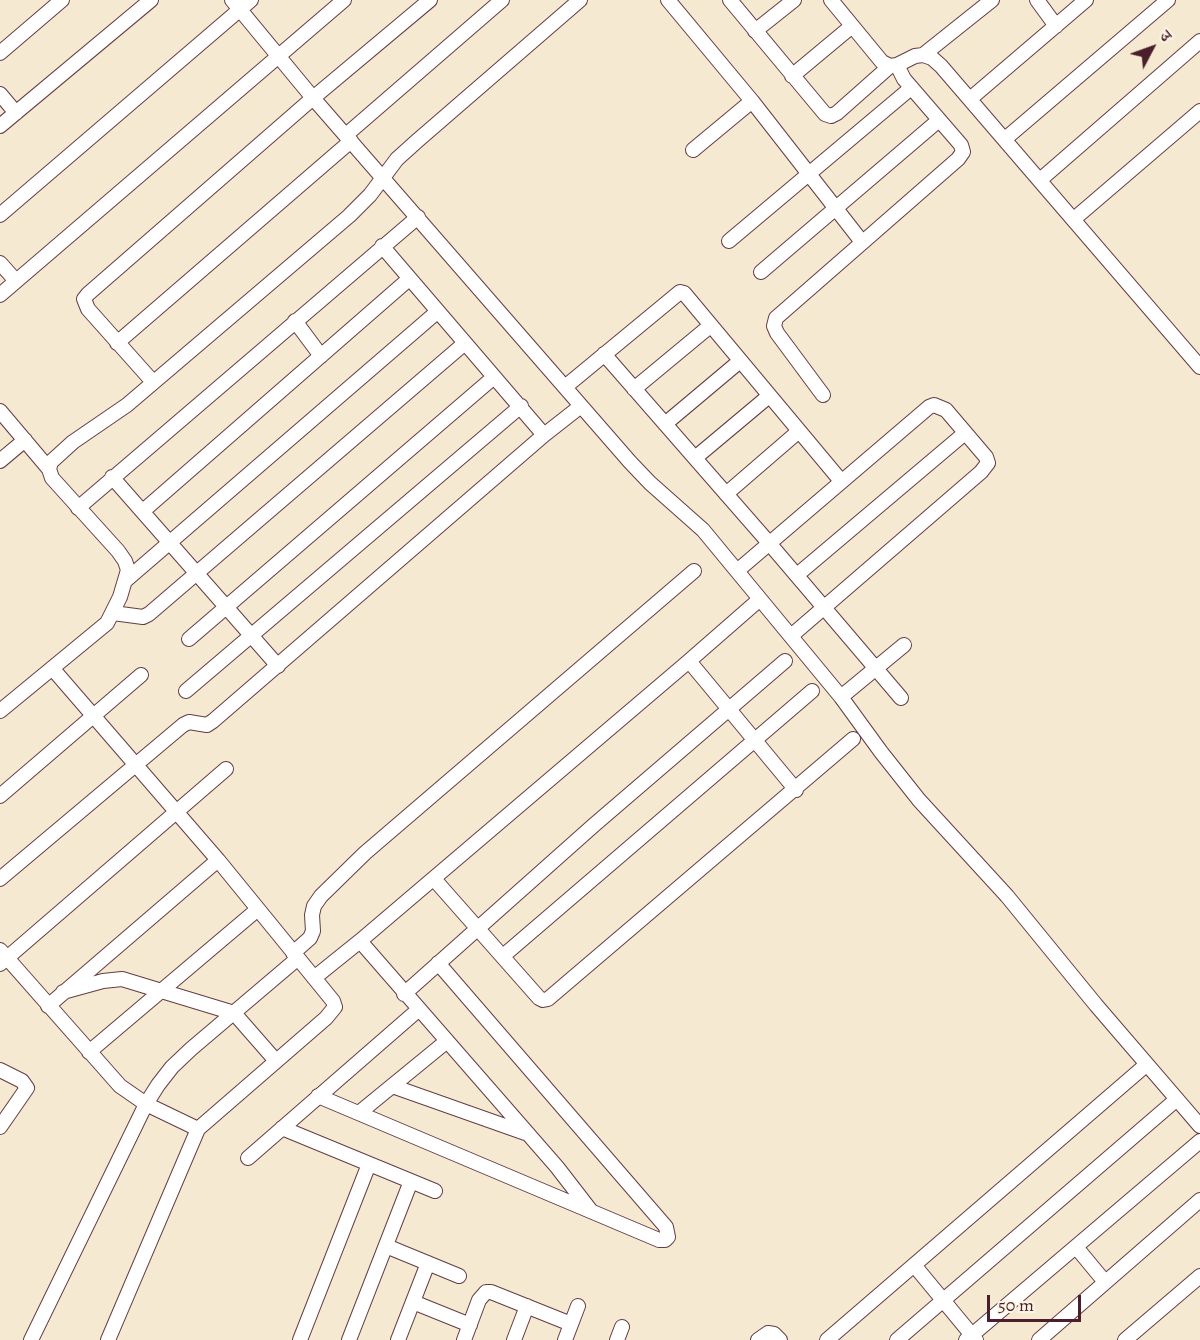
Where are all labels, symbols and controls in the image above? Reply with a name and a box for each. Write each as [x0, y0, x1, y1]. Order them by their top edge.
north arrow [1122, 18, 1182, 78]
text: उ [1155, 26, 1177, 46]
scale bar [990, 1283, 1084, 1321]
text: 50 m [998, 1293, 1034, 1317]

